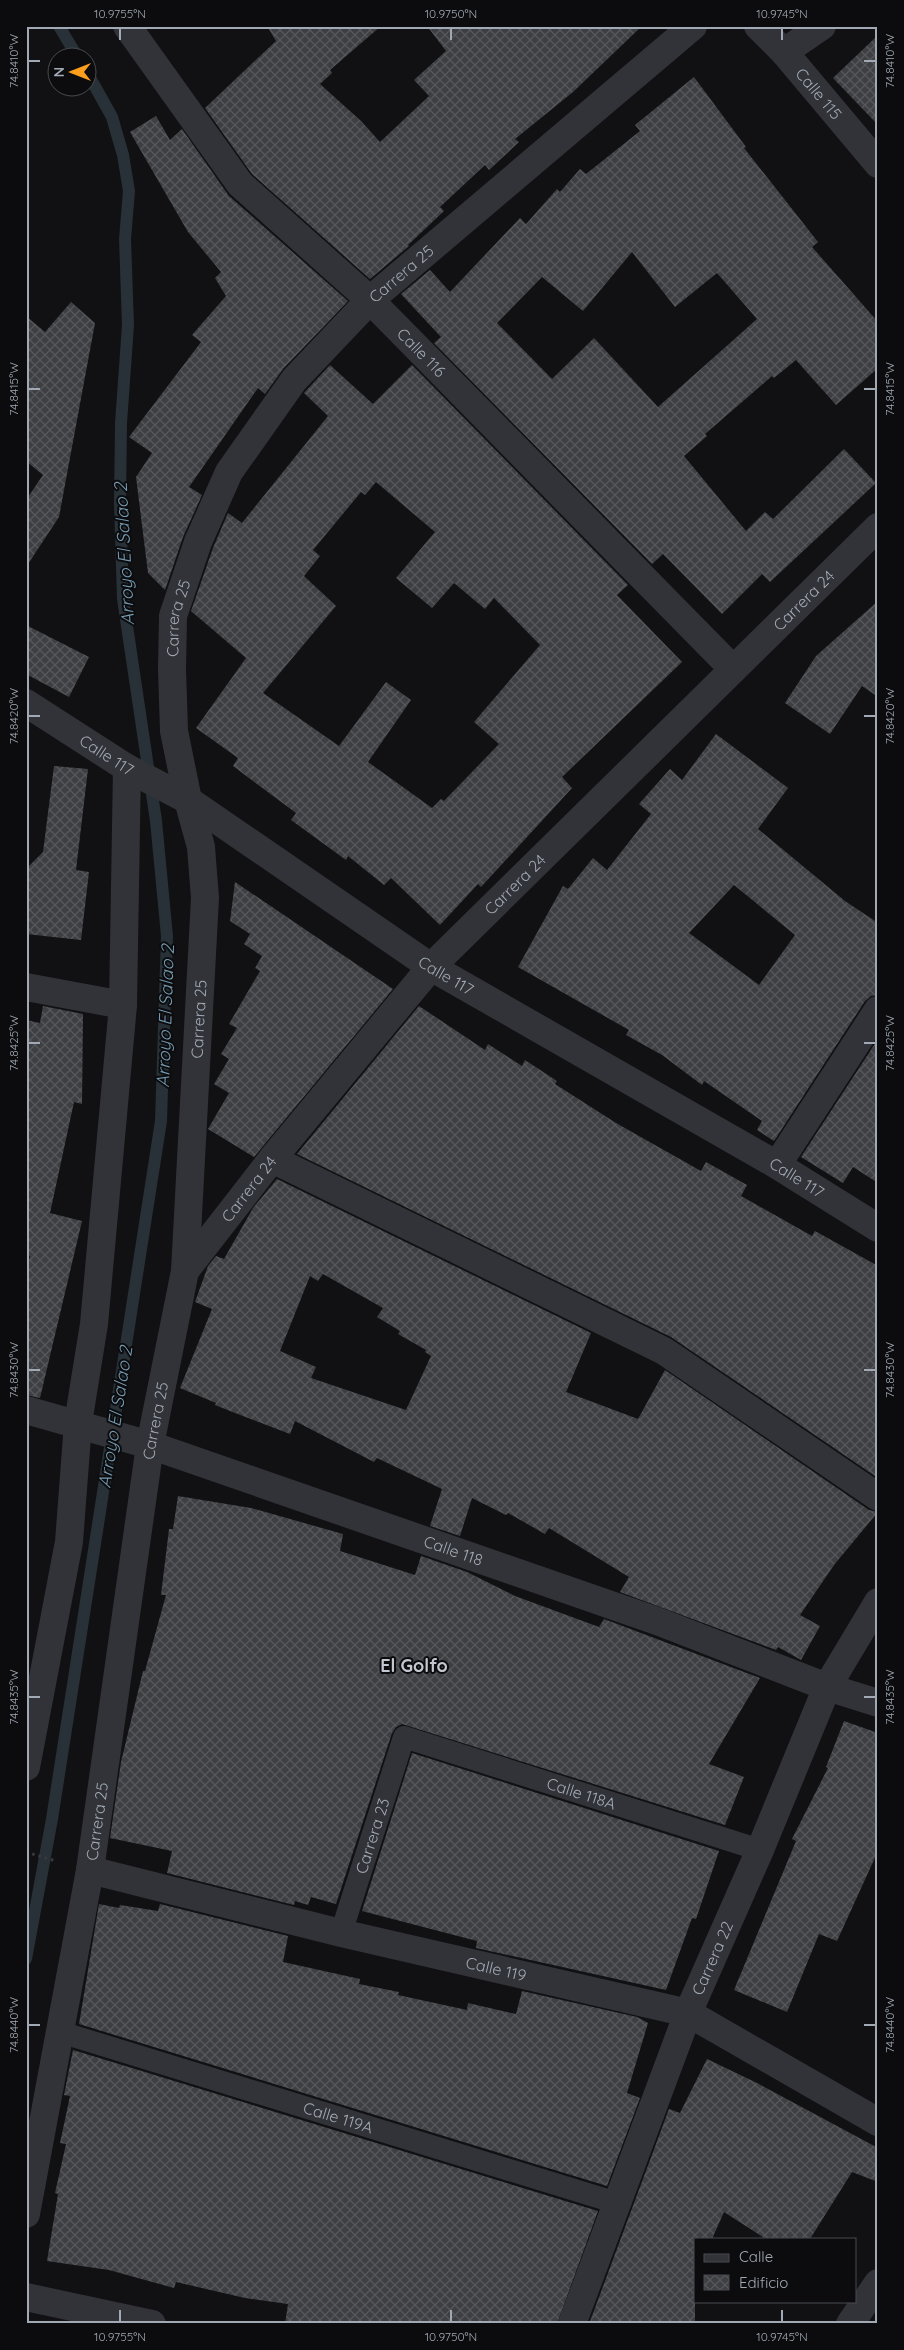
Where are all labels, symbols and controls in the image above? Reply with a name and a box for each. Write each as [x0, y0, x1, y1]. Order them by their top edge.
text: 10.9755°N [94, 6, 146, 21]
text: 10.9750°N [425, 6, 477, 21]
text: 10.9745°N [756, 6, 808, 21]
text: 74.8410°W [6, 34, 21, 88]
text: 74.8410°W [882, 34, 897, 88]
north arrow [48, 48, 98, 98]
street label: Calle 115 [791, 64, 846, 123]
text: N [50, 67, 68, 77]
street label: Carrera 25 [365, 240, 438, 307]
street label: Calle 116 [393, 324, 450, 382]
text: 74.8415°W [6, 362, 21, 416]
text: 74.8415°W [882, 362, 897, 416]
water label: Arroyo El Salao 2 [109, 480, 139, 626]
street label: Carrera 24 [769, 566, 839, 635]
street label: Carrera 25 [162, 577, 195, 657]
text: 74.8420°W [6, 687, 21, 744]
text: 74.8420°W [882, 687, 897, 744]
street label: Calle 117 [76, 730, 137, 780]
street label: Carrera 24 [480, 850, 550, 919]
water label: Arroyo El Salao 2 [151, 942, 179, 1088]
street label: Calle 117 [414, 951, 477, 999]
street label: Carrera 25 [186, 979, 211, 1059]
text: 74.8425°W [6, 1015, 21, 1071]
text: 74.8425°W [882, 1015, 897, 1071]
street label: Carrera 24 [217, 1152, 281, 1226]
street label: Calle 117 [766, 1153, 828, 1202]
text: 74.8430°W [6, 1342, 21, 1398]
text: 74.8430°W [882, 1342, 897, 1398]
water label: Arroyo El Salao 2 [92, 1343, 138, 1489]
street label: Carrera 25 [138, 1380, 172, 1461]
street label: Calle 118 [421, 1531, 486, 1570]
district label: El Golfo [380, 1654, 448, 1677]
text: 74.8435°W [6, 1669, 21, 1725]
text: 74.8435°W [882, 1669, 897, 1725]
street label: Calle 118A [544, 1773, 619, 1814]
street label: Carrera 25 [81, 1781, 112, 1862]
street label: Carrera 23 [351, 1795, 394, 1876]
street label: Carrera 22 [687, 1918, 737, 1998]
street label: Calle 119 [464, 1952, 528, 1985]
text: 74.8440°W [6, 1997, 21, 2053]
text: 74.8440°W [882, 1997, 897, 2053]
street label: Calle 119A [301, 2097, 376, 2138]
legend [694, 2238, 856, 2302]
text: Calle [739, 2247, 773, 2266]
text: Edificio [739, 2273, 788, 2292]
text: 10.9755°N [94, 2329, 146, 2344]
text: 10.9750°N [425, 2329, 477, 2344]
text: 10.9745°N [756, 2329, 808, 2344]

